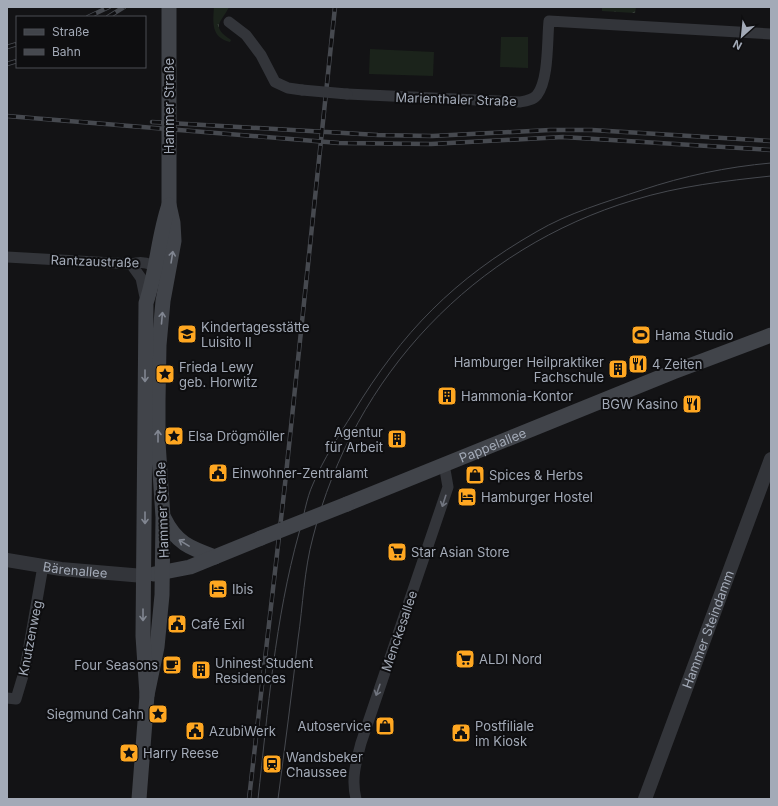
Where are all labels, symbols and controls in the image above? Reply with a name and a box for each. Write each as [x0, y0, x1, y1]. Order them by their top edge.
legend [16, 16, 146, 68]
north arrow [722, 16, 762, 56]
text: Straße [52, 24, 89, 39]
text: N [731, 37, 744, 53]
text: Bahn [52, 44, 81, 59]
street label: Hammer Straße [161, 58, 177, 154]
street label: Marienthaler Straße [395, 89, 517, 109]
street label: Rantzaustraße [50, 251, 140, 271]
one-way arrow [168, 251, 176, 264]
one-way arrow [158, 312, 165, 325]
place label: Kindertagesstätte Luisito II [201, 319, 310, 350]
school or university icon: Kindertagesstätte Luisito II [176, 323, 198, 345]
sports icon: Hama Studio [630, 324, 652, 346]
place label: Hama Studio [655, 327, 734, 343]
restaurant icon: 4 Zeiten [627, 353, 649, 375]
place label: Hamburger Heilpraktiker Fachschule [454, 354, 604, 385]
place label: 4 Zeiten [652, 356, 702, 372]
building icon: Hamburger Heilpraktiker Fachschule [607, 358, 629, 380]
place label: Frieda Lewy geb. Horwitz [179, 359, 258, 390]
place icon: Frieda Lewy geb. Horwitz [154, 363, 176, 385]
one-way arrow [141, 369, 149, 382]
building icon: Hammonia-Kontor [436, 385, 458, 407]
place label: Hammonia-Kontor [461, 388, 573, 404]
restaurant icon: BGW Kasino [681, 393, 703, 415]
place label: BGW Kasino [602, 396, 678, 412]
place label: Agentur für Arbeit [325, 424, 383, 455]
street label: Pappelallee [457, 424, 528, 466]
place icon: Elsa Drögmöller [163, 425, 185, 447]
place label: Elsa Drögmöller [188, 428, 285, 444]
building icon: Agentur für Arbeit [386, 428, 408, 450]
one-way arrow [154, 430, 162, 443]
street label: Hammer Straße [152, 462, 172, 558]
public building icon: Einwohner-Zentralamt [207, 462, 229, 484]
shop icon: Spices & Herbs [464, 464, 486, 486]
place label: Einwohner-Zentralamt [232, 465, 368, 481]
place label: Spices & Herbs [489, 467, 583, 483]
hotel icon: Hamburger Hostel [456, 486, 478, 508]
place label: Hamburger Hostel [481, 489, 593, 505]
one-way arrow [440, 495, 447, 508]
one-way arrow [141, 511, 149, 524]
one-way arrow [178, 538, 190, 546]
supermarket icon: Star Asian Store [386, 541, 408, 563]
place label: Star Asian Store [411, 544, 510, 560]
street label: Bärenallee [42, 558, 108, 581]
street label: Hammer Steindamm [679, 568, 737, 691]
hotel icon: Ibis [207, 578, 229, 600]
place label: Ibis [232, 581, 254, 597]
street label: Menckesallee [378, 588, 420, 674]
street label: Knutzenweg [15, 599, 45, 677]
one-way arrow [139, 608, 147, 621]
public building icon: Café Exil [166, 613, 188, 635]
place label: Café Exil [191, 616, 245, 632]
supermarket icon: ALDI Nord [454, 648, 476, 670]
place label: ALDI Nord [479, 651, 542, 667]
cafe icon: Four Seasons [161, 654, 183, 676]
place label: Uninest Student Residences [215, 655, 313, 686]
place label: Four Seasons [74, 657, 158, 673]
building icon: Uninest Student Residences [190, 659, 212, 681]
one-way arrow [374, 684, 381, 697]
place icon: Siegmund Cahn [147, 703, 169, 725]
place label: Siegmund Cahn [46, 706, 144, 722]
shop icon: Autoservice [374, 715, 396, 737]
place label: Autoservice [297, 718, 371, 734]
place label: Postfiliale im Kiosk [475, 718, 534, 749]
public building icon: AzubiWerk [184, 720, 206, 742]
public building icon: Postfiliale im Kiosk [450, 722, 472, 744]
place label: AzubiWerk [209, 723, 276, 739]
place icon: Harry Reese [118, 742, 140, 764]
place label: Harry Reese [143, 745, 219, 761]
place label: Wandsbeker Chaussee [286, 749, 363, 780]
station icon: Wandsbeker Chaussee [261, 753, 283, 775]

